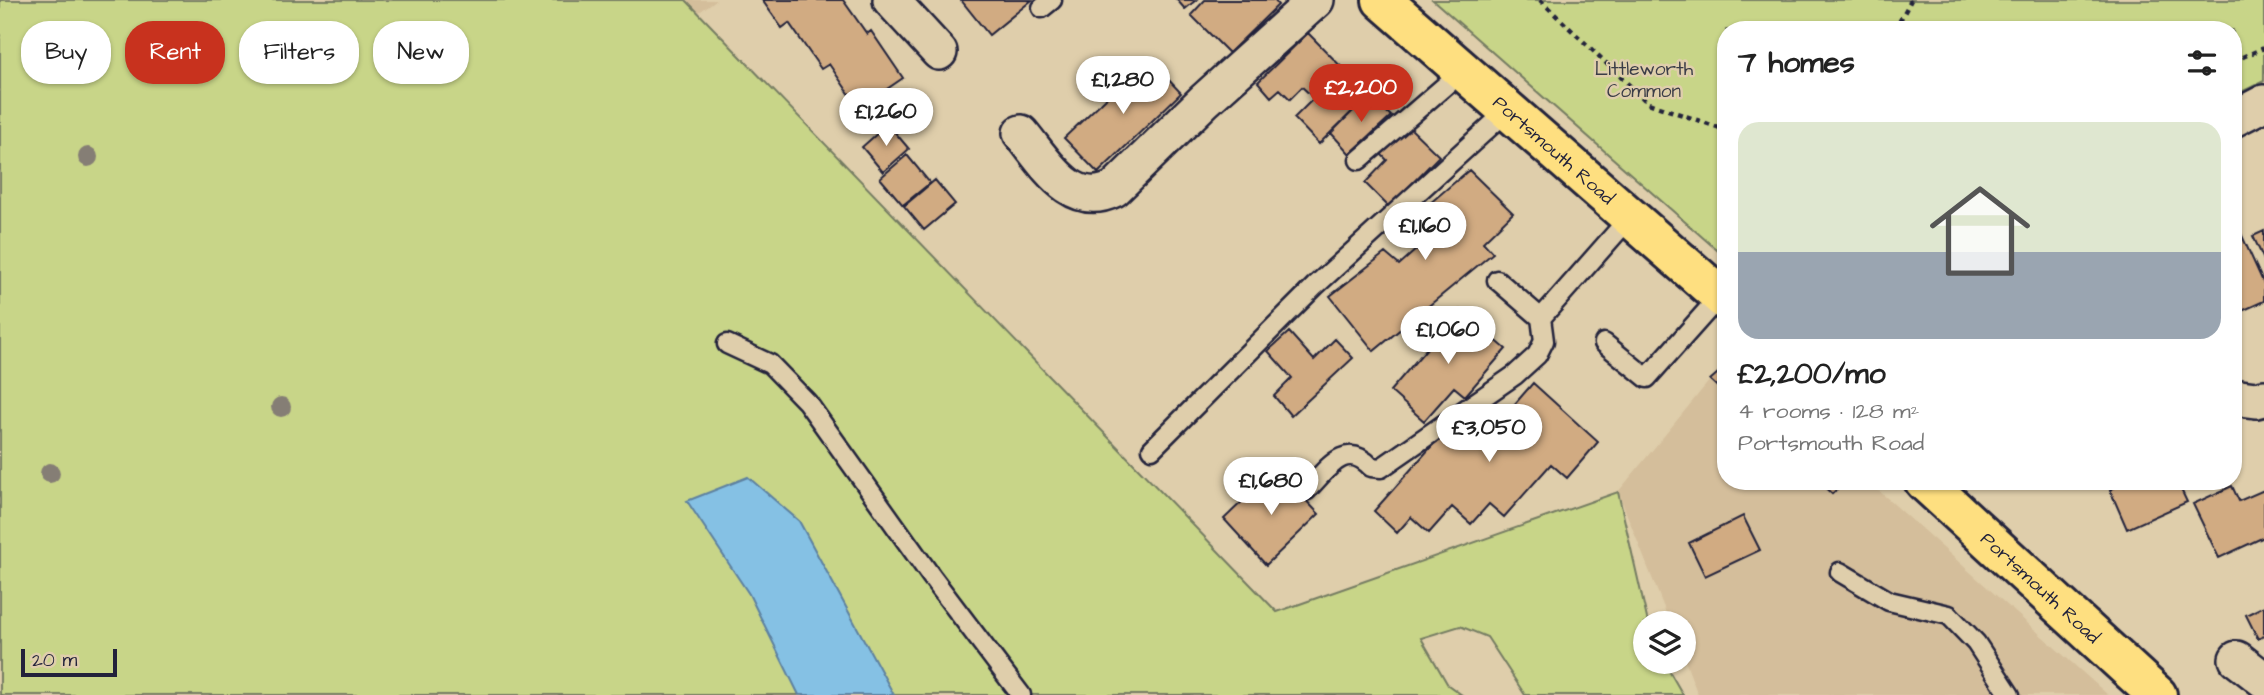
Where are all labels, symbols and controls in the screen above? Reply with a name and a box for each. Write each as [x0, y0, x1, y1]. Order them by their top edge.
chip: Buy [21, 21, 111, 84]
chip: Rent [125, 21, 225, 84]
chip: Filters [239, 21, 359, 84]
chip: New [373, 21, 469, 84]
text: 7 homes [1738, 42, 1855, 84]
icon: filters [2183, 44, 2221, 82]
park label: Littleworth Common [1595, 56, 1694, 105]
pin: £1,280 [1066, 57, 1180, 116]
text: £1,280 [1092, 63, 1154, 95]
pin: £2,200 [1304, 64, 1418, 124]
text: £2,200 [1325, 71, 1397, 103]
pin: £1,260 [829, 88, 943, 148]
street label: Portsmouth Road [1487, 89, 1621, 211]
text: £1,260 [855, 95, 917, 127]
icon: home [1917, 168, 2043, 294]
pin: £1,160 [1368, 202, 1482, 262]
text: £1,160 [1399, 209, 1451, 241]
pin: £1,060 [1391, 306, 1505, 366]
text: £1,060 [1417, 313, 1479, 345]
text: £2,200/mo [1738, 353, 1886, 395]
text: 4 rooms · 128 m² [1738, 395, 1919, 427]
pin: £3,050 [1432, 405, 1546, 464]
text: £3,050 [1452, 411, 1526, 443]
text: Portsmouth Road [1738, 427, 1924, 459]
pin: £1,680 [1214, 458, 1328, 517]
text: £1,680 [1239, 464, 1303, 496]
street label: Portsmouth Road [1975, 526, 2106, 650]
map controls [1633, 611, 1696, 674]
button: layers [1633, 611, 1696, 674]
scale bar [21, 646, 117, 678]
text: 20 m [32, 647, 77, 674]

